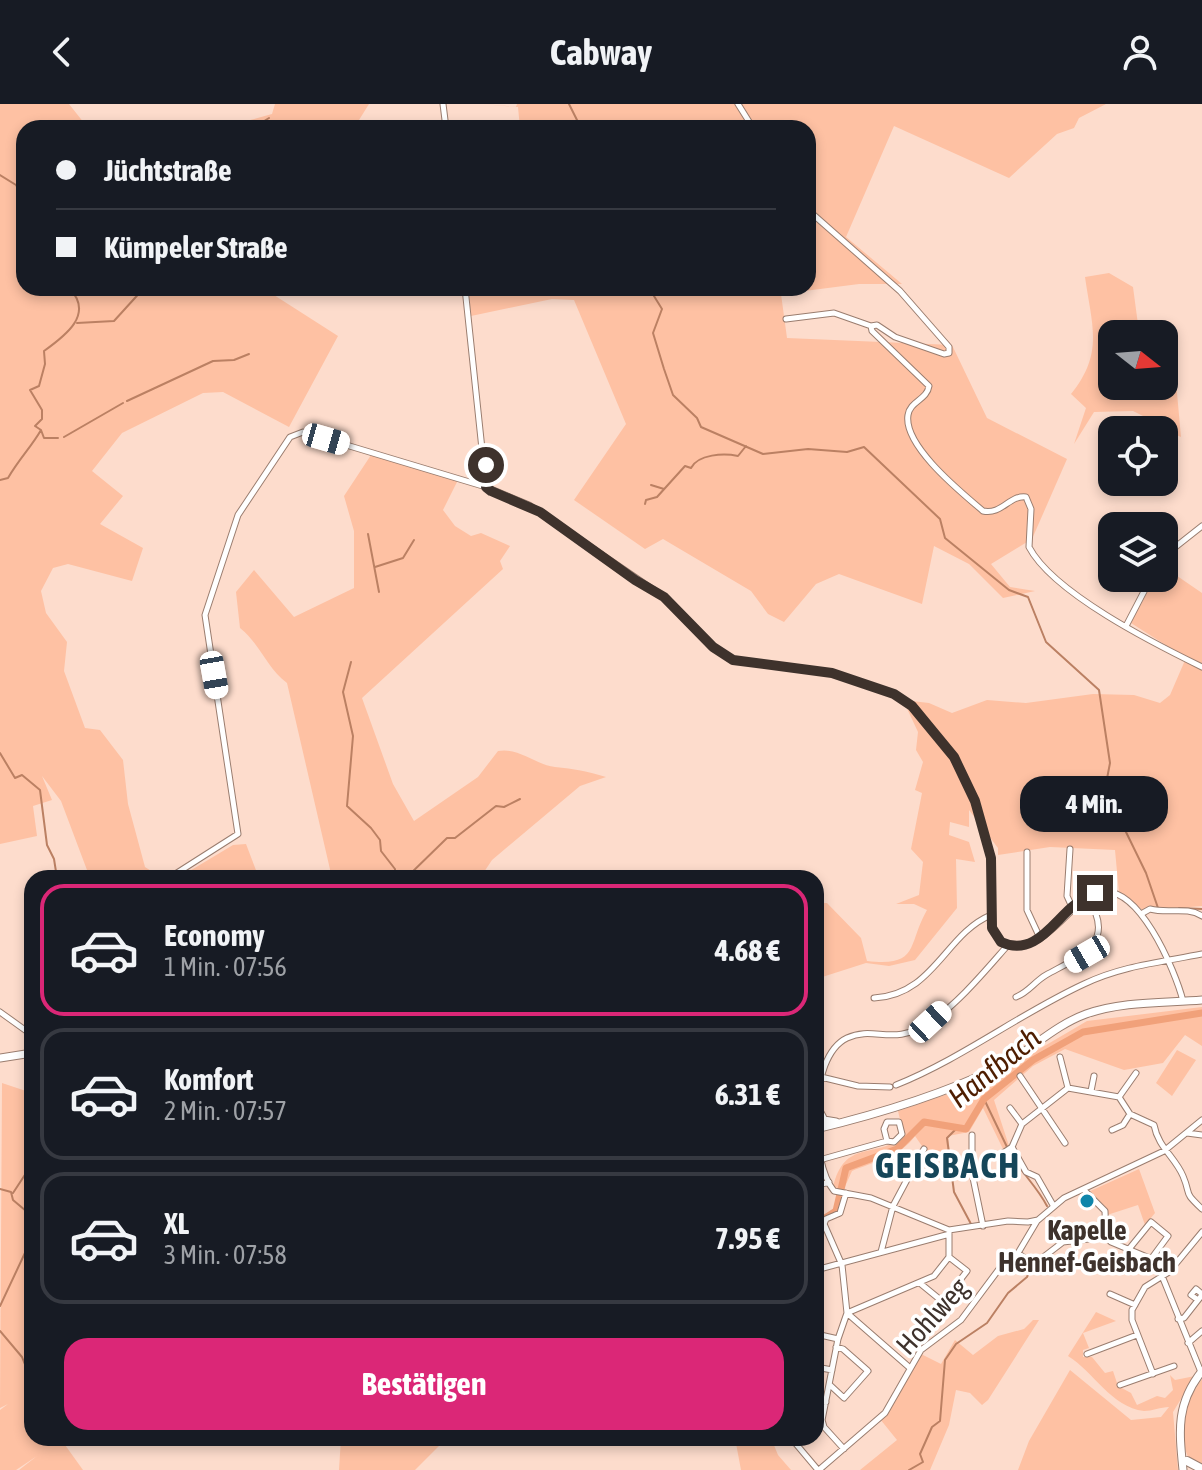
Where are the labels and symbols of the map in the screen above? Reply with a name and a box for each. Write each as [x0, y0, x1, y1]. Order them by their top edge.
north arrow [1098, 320, 1178, 400]
car [300, 421, 352, 457]
route start [468, 447, 504, 483]
car [198, 649, 230, 701]
callout: 4 Min. [1021, 777, 1169, 833]
route end [1077, 875, 1113, 911]
car [1060, 932, 1114, 976]
car [904, 997, 956, 1047]
water label: Hanfbach [941, 1020, 1047, 1114]
district label: GEISBACH [875, 1144, 1021, 1186]
marker: Kapelle Hennef-Geisbach [1078, 1192, 1096, 1210]
place label: Kapelle Hennef-Geisbach [998, 1214, 1176, 1278]
street label: Hohlweg [890, 1271, 974, 1361]

